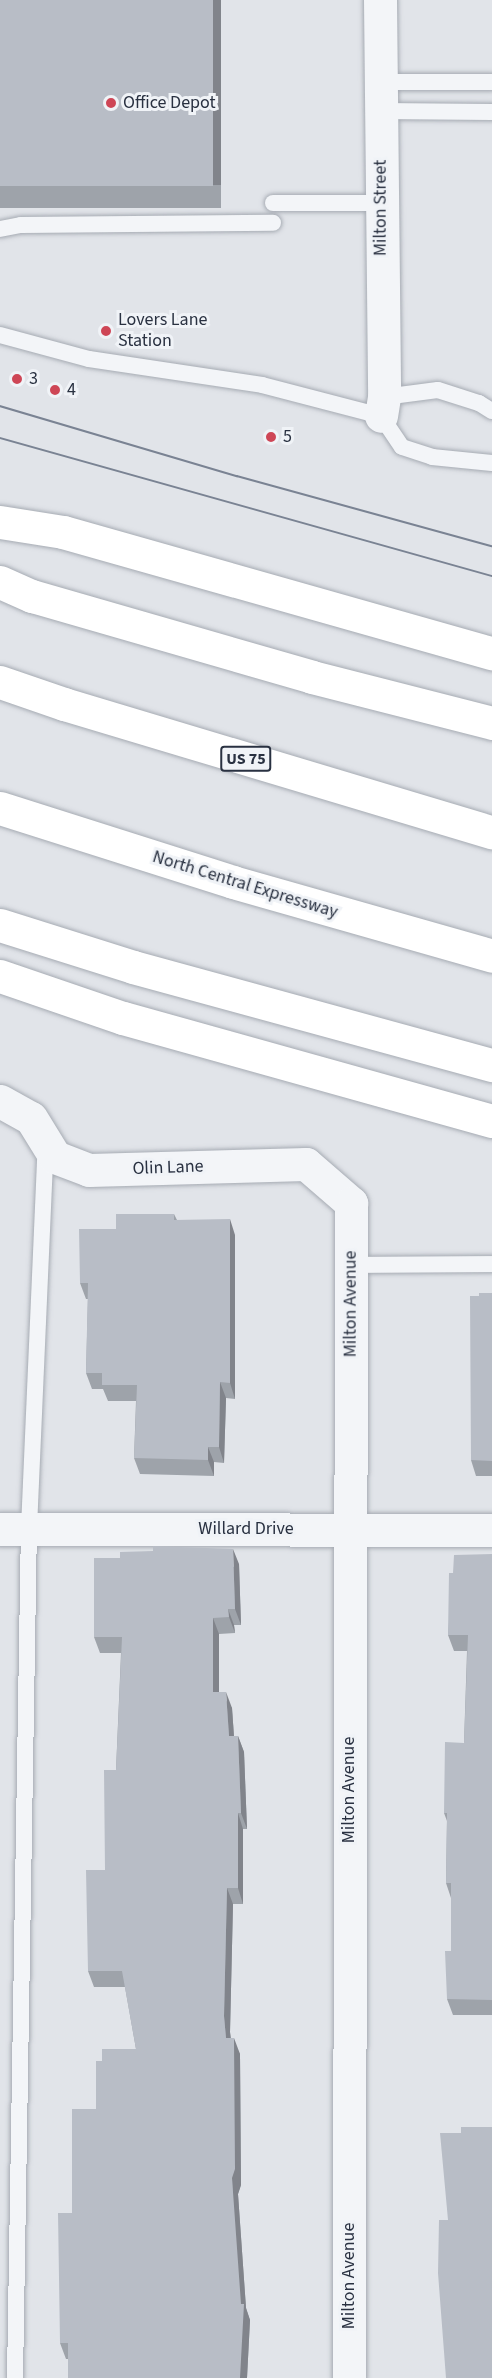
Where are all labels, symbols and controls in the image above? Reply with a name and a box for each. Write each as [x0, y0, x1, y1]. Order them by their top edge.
place label: Office Depot [123, 92, 216, 114]
marker: Office Depot [104, 96, 118, 110]
street label: Milton Street [370, 160, 392, 256]
place label: Lovers Lane Station [118, 310, 207, 352]
marker: Lovers Lane Station [99, 324, 113, 338]
place label: 3 [29, 368, 38, 390]
marker: 3 [10, 372, 24, 386]
place label: 4 [67, 379, 76, 401]
marker: 4 [48, 383, 62, 397]
place label: 5 [283, 426, 292, 448]
marker: 5 [264, 430, 278, 444]
road number: US 75 [219, 746, 273, 772]
street label: North Central Expressway [150, 847, 340, 923]
street label: Olin Lane [132, 1156, 204, 1180]
street label: Milton Avenue [340, 1251, 362, 1357]
street label: Willard Drive [198, 1518, 294, 1540]
street label: Milton Avenue [338, 1737, 360, 1843]
street label: Milton Avenue [338, 2223, 360, 2329]

